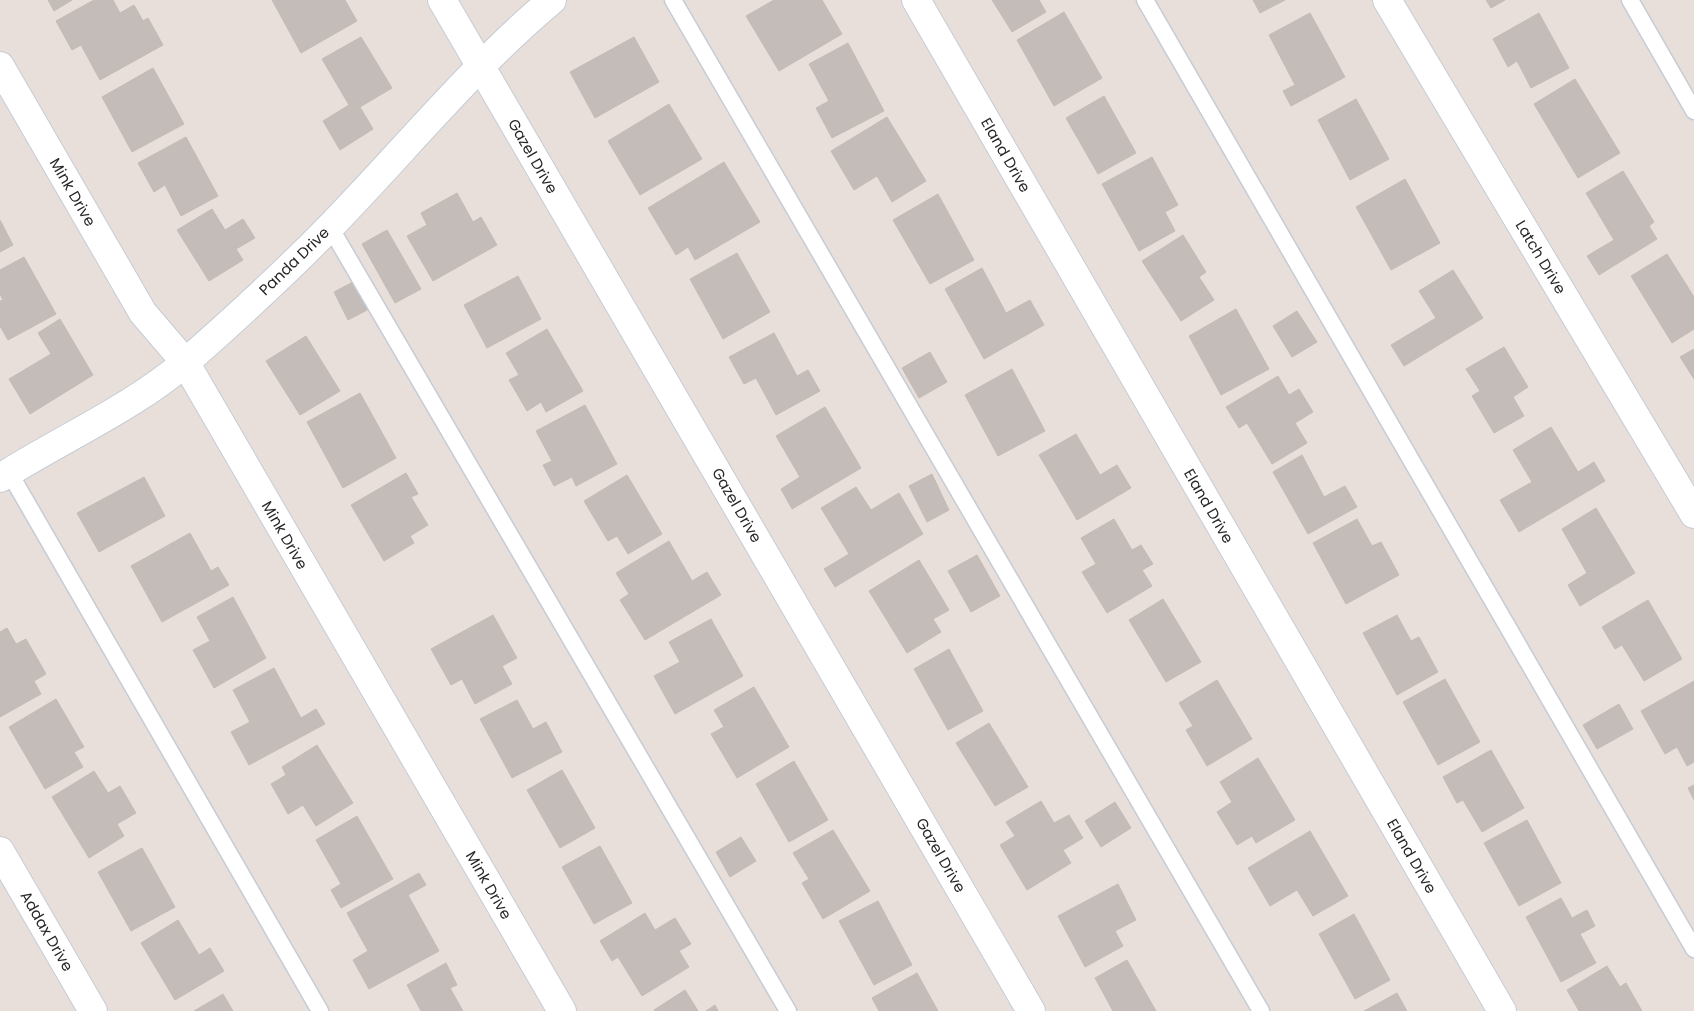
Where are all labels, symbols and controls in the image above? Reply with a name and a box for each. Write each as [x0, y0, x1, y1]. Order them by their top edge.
street label: Eland Drive [976, 114, 1036, 196]
street label: Gazel Drive [503, 115, 563, 197]
street label: Mink Drive [45, 154, 101, 230]
street label: Latch Drive [1511, 216, 1571, 298]
street label: Panda Drive [254, 222, 334, 300]
street label: Gazel Drive [707, 464, 767, 546]
street label: Eland Drive [1179, 465, 1239, 547]
street label: Mink Drive [257, 497, 313, 573]
street label: Gazel Drive [911, 814, 971, 896]
street label: Eland Drive [1382, 815, 1442, 897]
street label: Mink Drive [461, 847, 517, 923]
street label: Addax Drive [16, 887, 78, 975]

